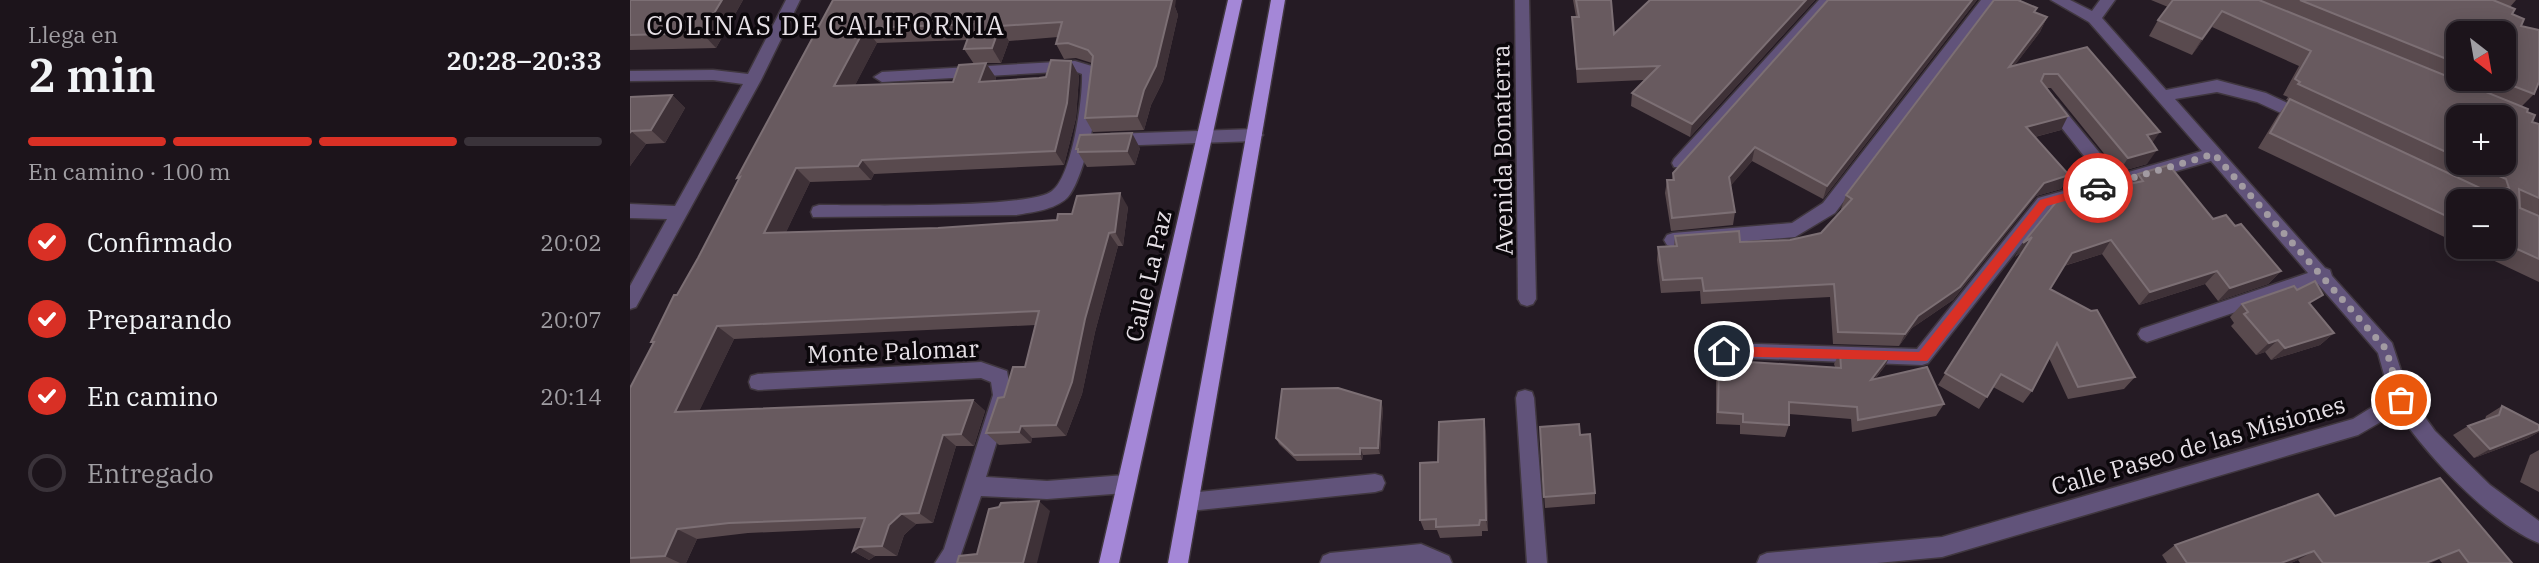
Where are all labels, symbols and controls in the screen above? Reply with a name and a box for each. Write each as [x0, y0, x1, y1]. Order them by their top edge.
district label: COLINAS DE CALIFORNIA [646, 8, 1006, 42]
text: Llega en [28, 19, 118, 49]
north arrow [2446, 21, 2516, 91]
map controls [2446, 21, 2516, 259]
text: 20:28–20:33 [446, 43, 602, 77]
street label: Avenida Bonaterra [1484, 44, 1520, 256]
text: 2 min [28, 45, 156, 105]
button: + [2446, 105, 2516, 175]
courier [2063, 153, 2133, 223]
text: En camino · 100 m [28, 156, 231, 186]
icon: car [2079, 169, 2117, 207]
button: − [2446, 189, 2516, 259]
street label: Calle La Paz [1117, 207, 1179, 345]
icon: check [28, 223, 66, 261]
text: Confirmado [87, 225, 232, 259]
text: 20:02 [540, 227, 602, 257]
icon: check [28, 300, 66, 338]
text: Preparando [87, 302, 232, 336]
text: 20:07 [540, 304, 602, 334]
pin [1694, 321, 1754, 381]
street label: Monte Palomar [807, 332, 980, 370]
icon: home [1705, 332, 1743, 370]
pin [2371, 370, 2431, 430]
icon: check [28, 377, 66, 415]
text: En camino [87, 379, 218, 413]
text: 20:14 [540, 381, 602, 411]
icon: bag [2382, 381, 2420, 419]
street label: Calle Paseo de las Misiones [2047, 388, 2349, 502]
text: Entregado [87, 456, 214, 490]

